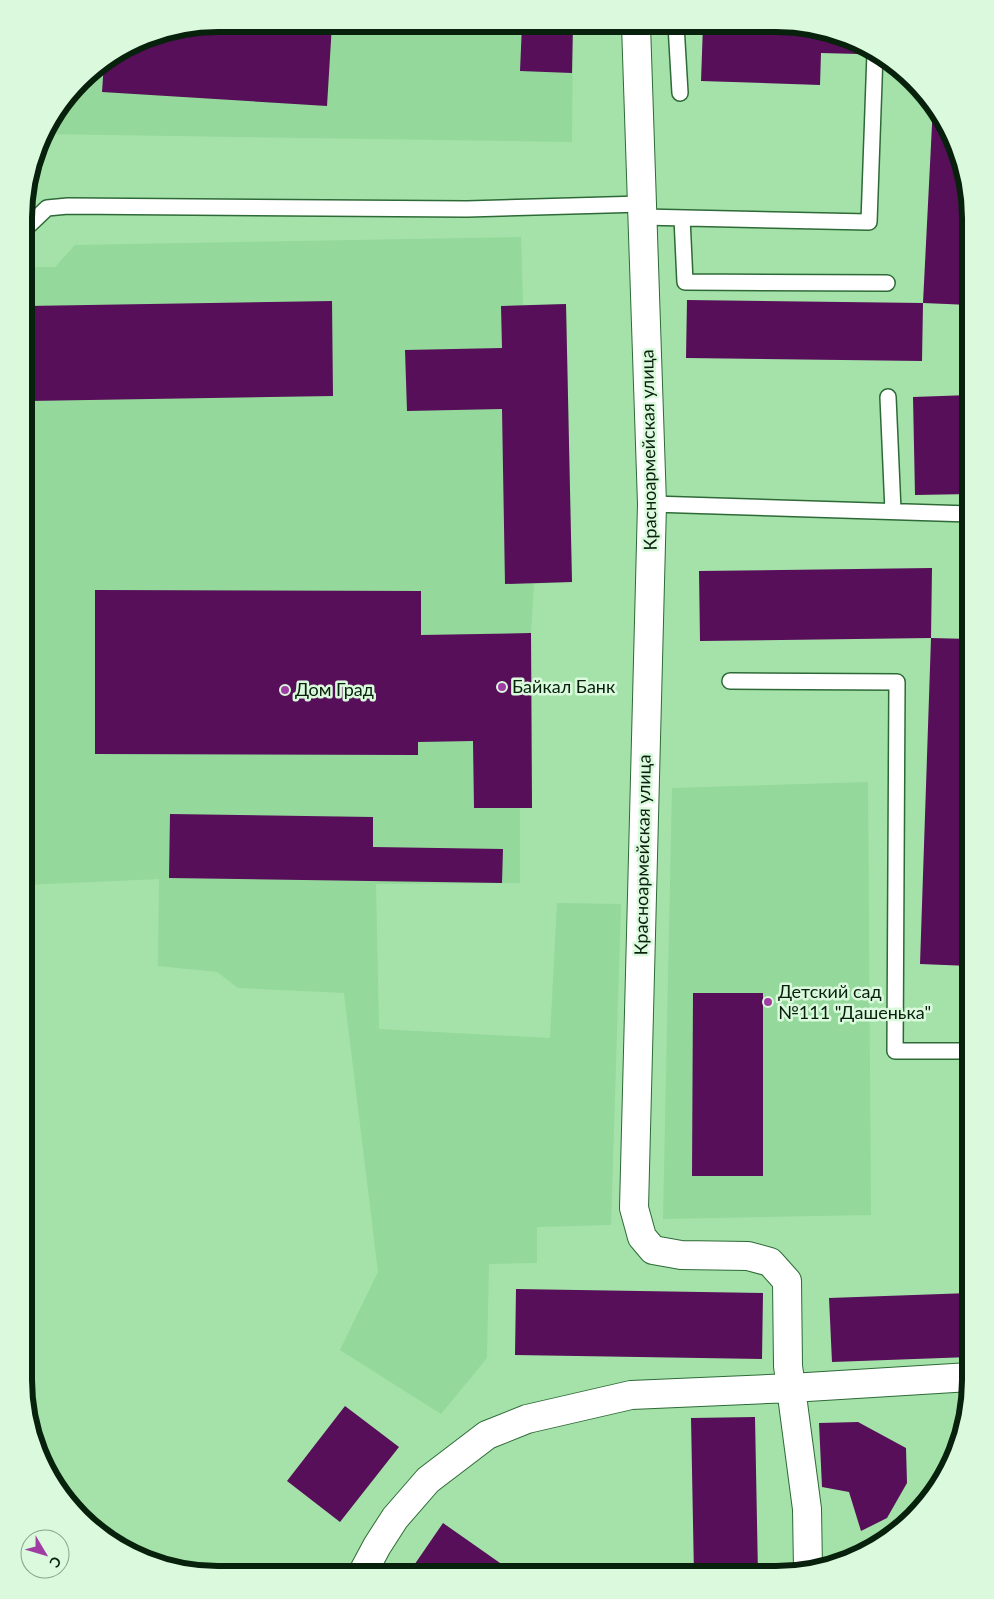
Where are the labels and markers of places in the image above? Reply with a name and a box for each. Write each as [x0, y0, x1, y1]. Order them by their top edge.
place label: Байкал Банк [512, 675, 616, 697]
place label: Дом Град [295, 678, 374, 700]
marker: Байкал Банк [496, 681, 508, 693]
marker: Дом Град [279, 684, 291, 696]
place label: Детский сад №111 "Дашенька" [778, 980, 931, 1023]
marker: Детский сад №111 "Дашенька" [762, 996, 774, 1008]

